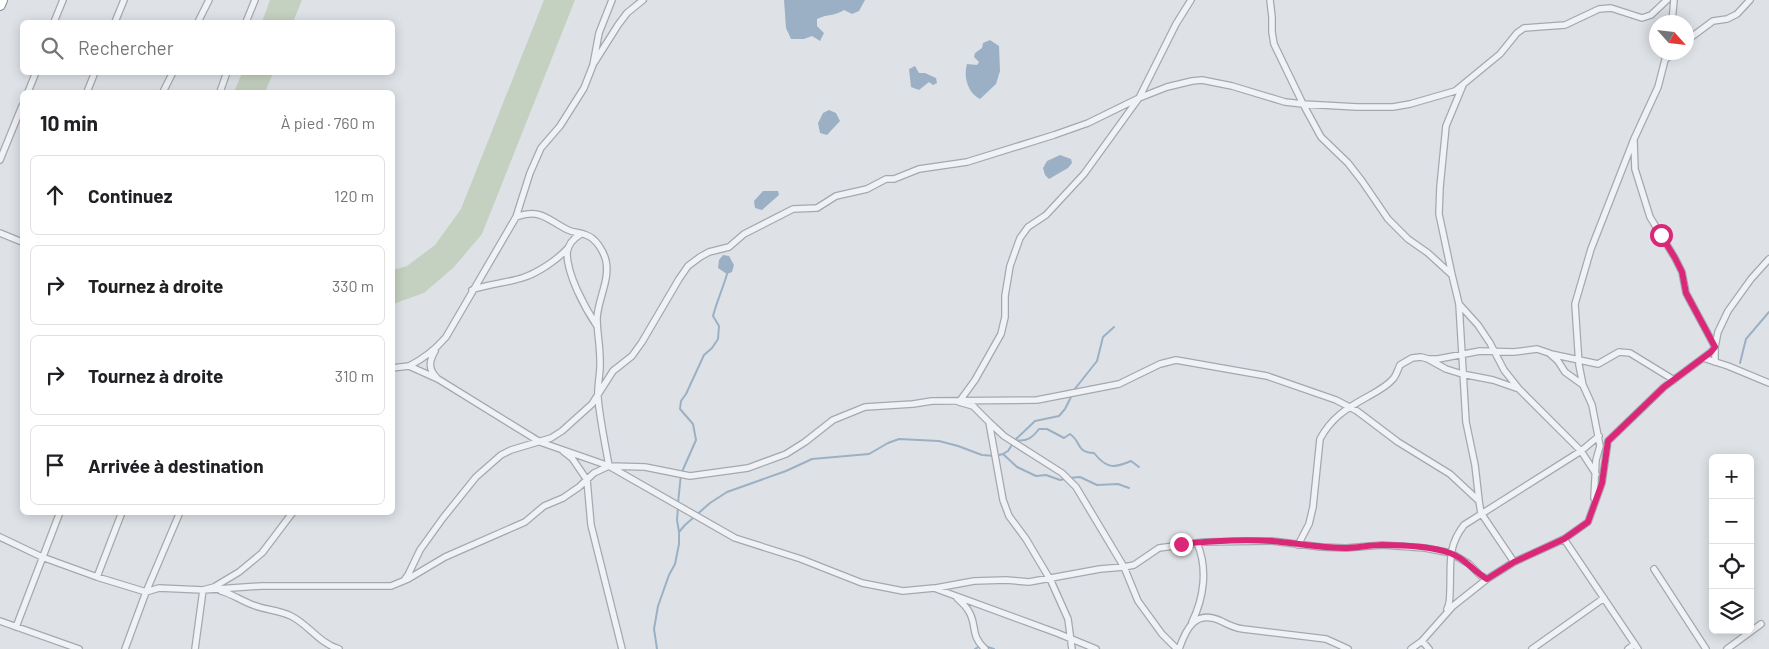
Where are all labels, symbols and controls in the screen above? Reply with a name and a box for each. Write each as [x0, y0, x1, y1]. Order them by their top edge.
north arrow [1649, 15, 1694, 60]
search box [20, 20, 395, 75]
icon: search [38, 34, 66, 62]
text: Rechercher [78, 36, 174, 59]
text: 10 min [40, 110, 98, 135]
text: À pied · 760 m [281, 113, 375, 132]
icon: ahead [41, 181, 69, 209]
text: Continuez [88, 184, 172, 207]
text: 120 m [334, 186, 374, 205]
route start [1650, 224, 1673, 247]
icon: right [41, 271, 69, 299]
text: Tournez à droite [88, 274, 224, 297]
text: 330 m [332, 276, 374, 295]
icon: right [41, 361, 69, 389]
text: Tournez à droite [88, 364, 224, 387]
text: 310 m [335, 366, 374, 385]
icon: arrive [41, 451, 69, 479]
text: Arrivée à destination [88, 454, 264, 477]
map controls [1709, 454, 1754, 634]
button: + [1709, 454, 1754, 499]
button: − [1709, 499, 1754, 544]
route end [1170, 533, 1193, 556]
button: locate [1709, 544, 1754, 589]
button: layers [1709, 589, 1754, 634]

